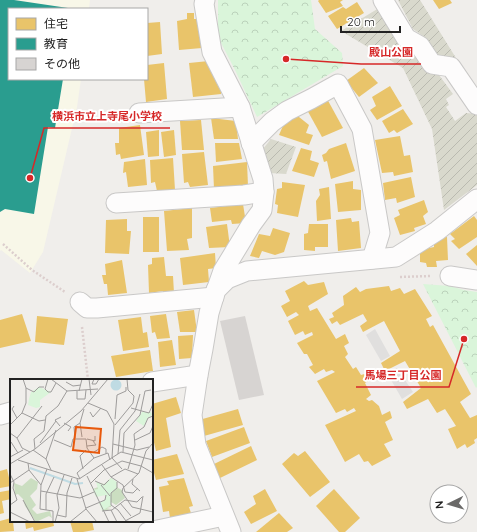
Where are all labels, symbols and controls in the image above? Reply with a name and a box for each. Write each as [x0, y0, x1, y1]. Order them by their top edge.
legend [8, 8, 148, 80]
scale bar [341, 8, 400, 34]
text: 20 m [347, 14, 375, 29]
text: 住宅 [44, 16, 68, 31]
text: 教育 [44, 36, 68, 51]
callout: 殿山公園 [361, 41, 421, 64]
text: 殿山公園 [369, 45, 413, 59]
text: その他 [44, 56, 80, 71]
callout: 横浜市立上寺尾小学校 [44, 105, 170, 128]
text: 横浜市立上寺尾小学校 [52, 109, 162, 123]
callout: 馬場三丁目公園 [356, 364, 449, 387]
text: 馬場三丁目公園 [365, 368, 442, 382]
inset map [10, 379, 153, 522]
north arrow [429, 484, 469, 524]
text: N [432, 500, 446, 510]

